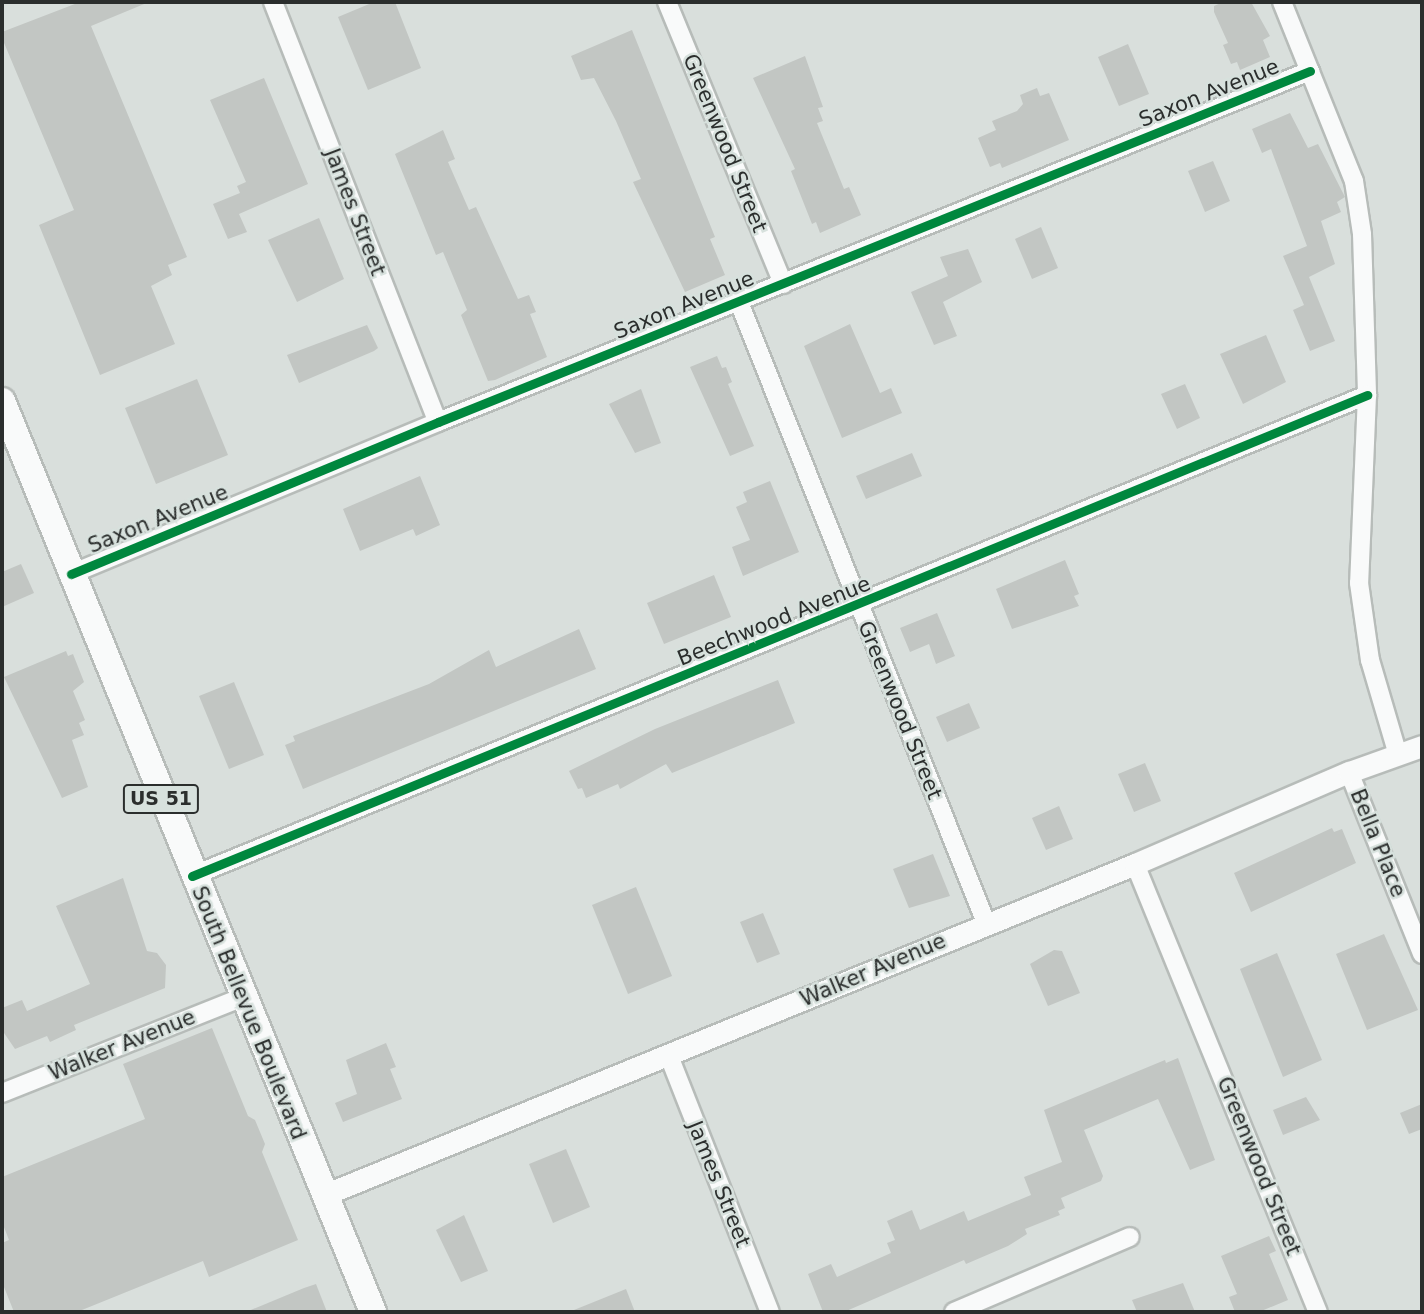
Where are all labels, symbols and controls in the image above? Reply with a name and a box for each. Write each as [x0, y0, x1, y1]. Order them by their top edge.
street label: Greenwood Street [678, 50, 772, 236]
street label: Saxon Avenue [1135, 53, 1283, 133]
street label: James Street [319, 145, 391, 279]
street label: Saxon Avenue [610, 265, 758, 345]
street label: Saxon Avenue [84, 479, 232, 559]
street label: Beechwood Avenue [674, 571, 874, 671]
street label: Greenwood Street [853, 617, 947, 803]
road number: US 51 [122, 784, 200, 814]
street label: Bella Place [1345, 785, 1411, 901]
street label: South Bellevue Boulevard [187, 883, 311, 1143]
street label: Walker Avenue [796, 928, 950, 1012]
street label: Walker Avenue [45, 1004, 199, 1086]
street label: Greenwood Street [1212, 1073, 1306, 1259]
street label: James Street [682, 1117, 756, 1251]

